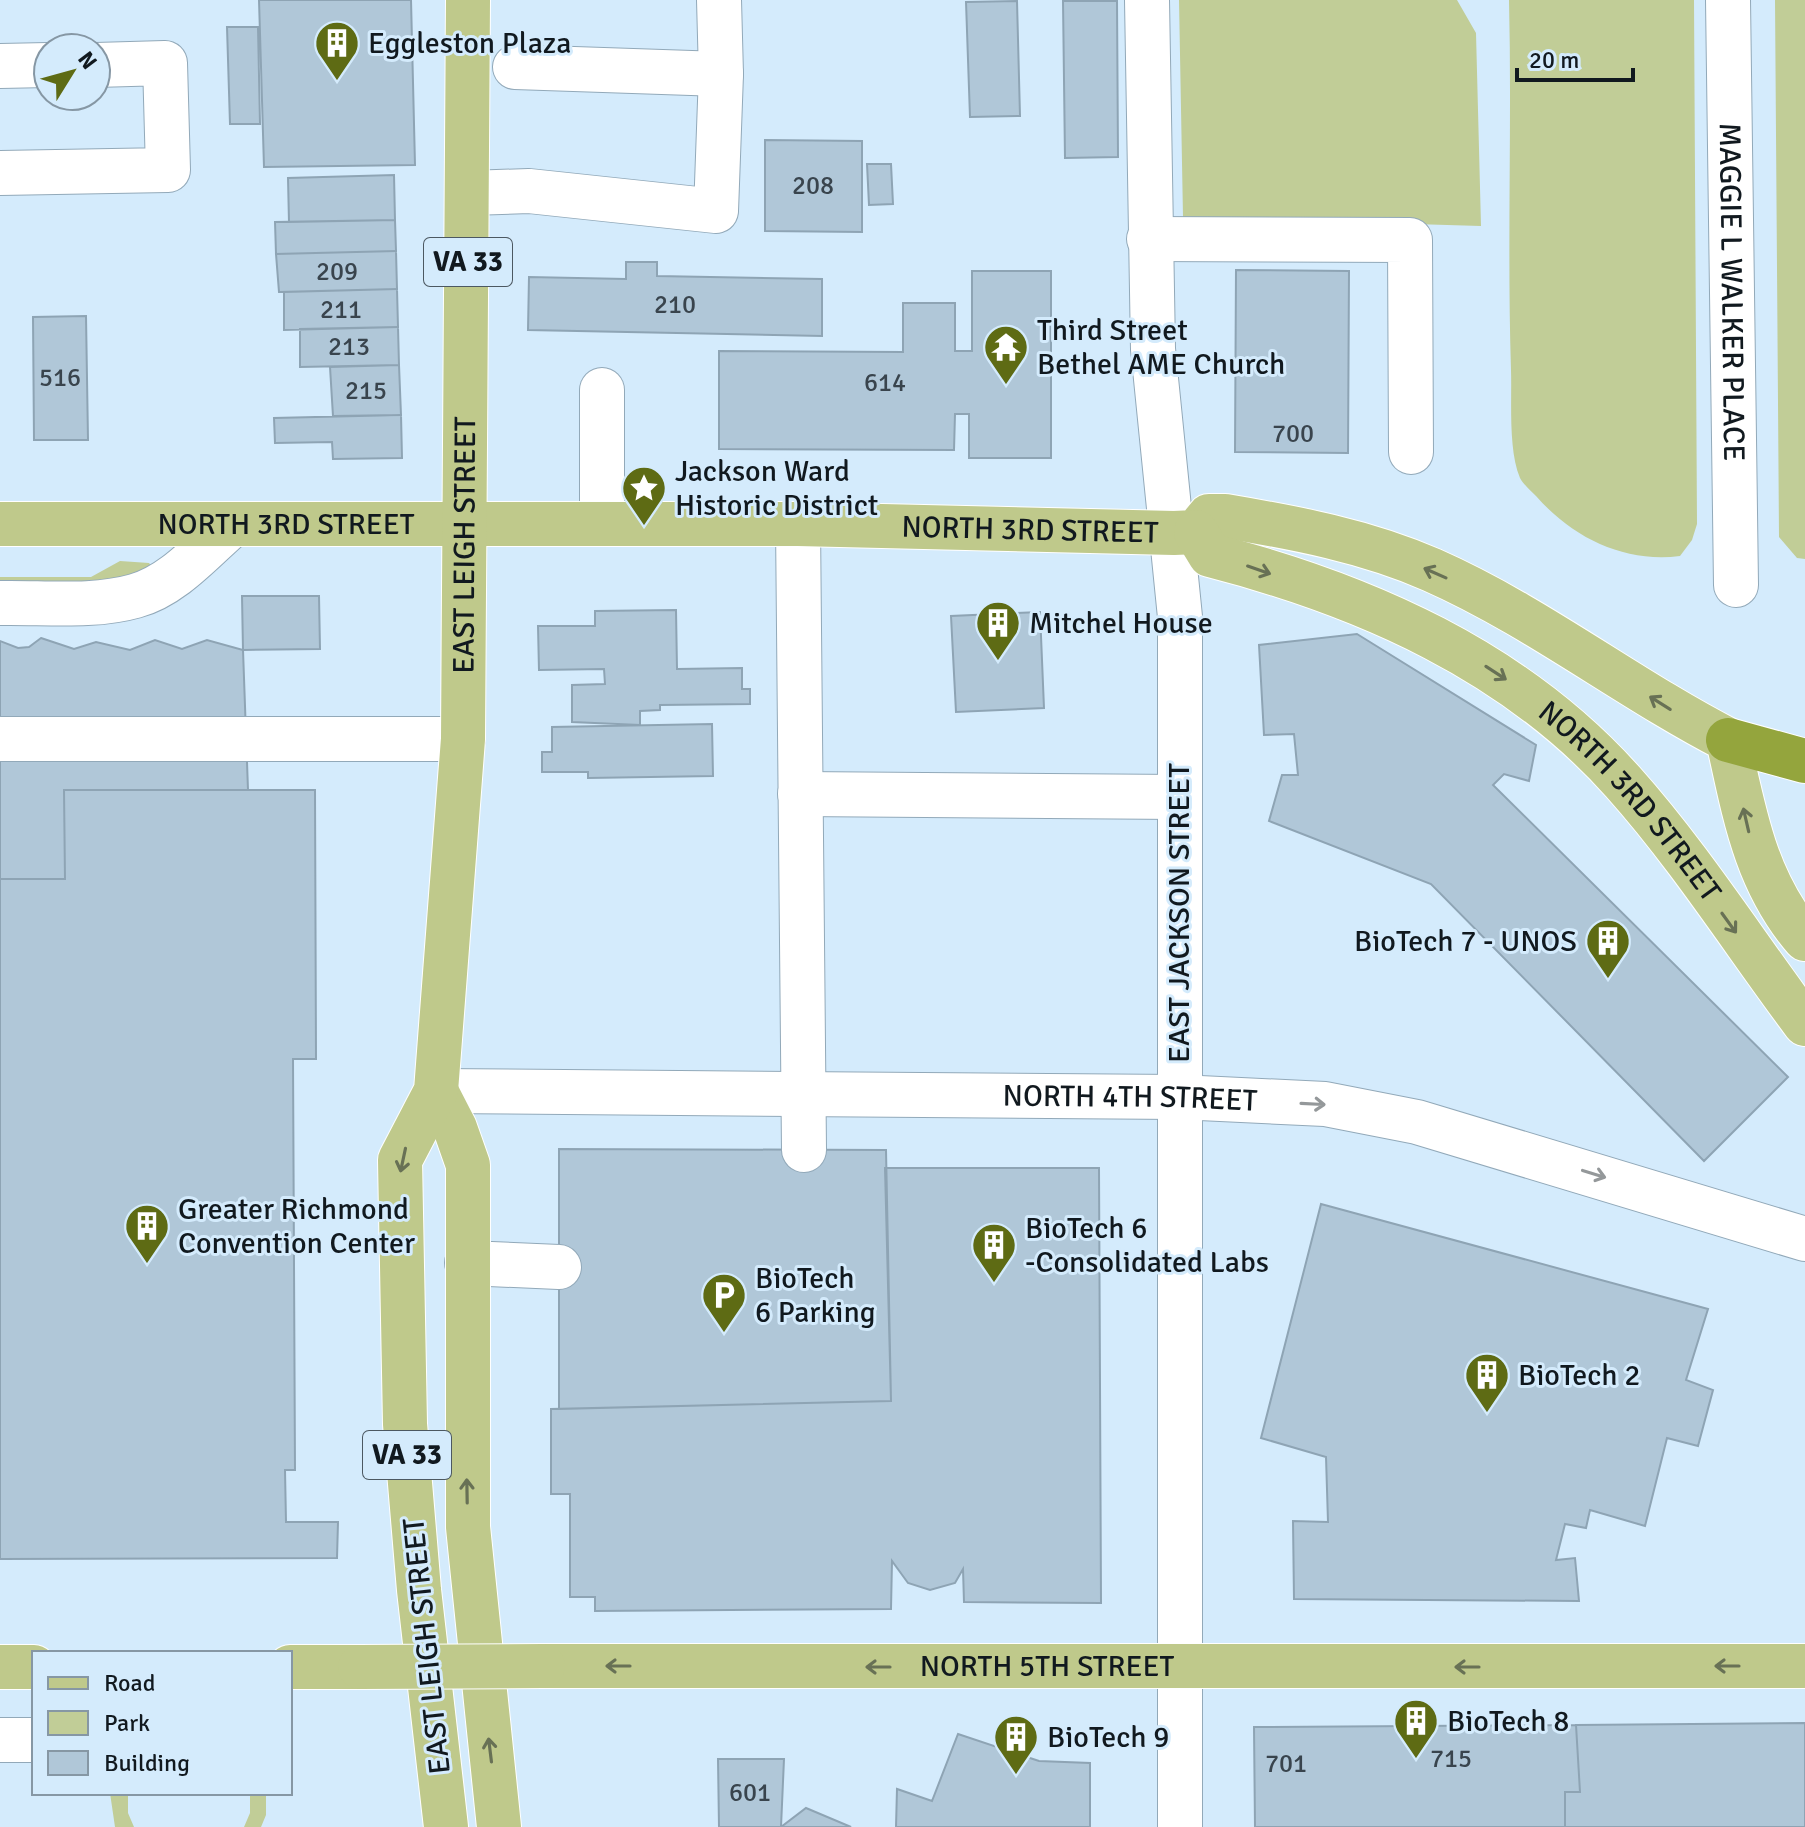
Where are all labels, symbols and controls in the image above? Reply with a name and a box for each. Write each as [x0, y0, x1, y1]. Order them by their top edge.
building icon: Eggleston Plaza [313, 19, 361, 82]
place label: Eggleston Plaza [368, 25, 571, 62]
north arrow [32, 32, 112, 112]
scale bar [1517, 32, 1633, 82]
text: 20 m [1529, 45, 1579, 75]
text: N [72, 46, 103, 75]
street label: MAGGIE L WALKER PLACE [1711, 122, 1753, 461]
house number: 208 [792, 170, 834, 202]
road number: VA 33 [424, 238, 512, 286]
house number: 209 [316, 256, 358, 288]
house number: 210 [654, 289, 696, 321]
house number: 211 [320, 294, 362, 326]
place label: Third Street Bethel AME Church [1037, 312, 1285, 383]
temple icon: Third Street Bethel AME Church [982, 323, 1030, 386]
house number: 213 [328, 331, 370, 363]
house number: 516 [39, 362, 81, 394]
house number: 614 [864, 367, 906, 399]
house number: 215 [345, 375, 387, 407]
street label: EAST LEIGH STREET [445, 416, 484, 674]
house number: 700 [1272, 418, 1314, 450]
place label: Jackson Ward Historic District [675, 453, 878, 524]
place icon: Jackson Ward Historic District [620, 464, 668, 527]
street label: NORTH 3RD STREET [157, 506, 415, 543]
street label: NORTH 3RD STREET [901, 508, 1159, 551]
one-way arrow [1246, 564, 1271, 578]
one-way arrow [1424, 564, 1448, 579]
building icon: Mitchel House [974, 599, 1022, 662]
place label: Mitchel House [1029, 605, 1213, 642]
one-way arrow [1485, 665, 1507, 682]
street label: NORTH 3RD STREET [1531, 693, 1729, 909]
one-way arrow [1649, 695, 1672, 711]
street label: EAST JACKSON STREET [1161, 763, 1198, 1063]
one-way arrow [1738, 808, 1753, 834]
one-way arrow [1721, 912, 1738, 933]
building icon: BioTech 7 - UNOS [1584, 917, 1632, 980]
place label: BioTech 7 - UNOS [1354, 923, 1577, 960]
street label: NORTH 4TH STREET [1003, 1077, 1258, 1119]
one-way arrow [1299, 1097, 1326, 1112]
one-way arrow [395, 1147, 410, 1173]
one-way arrow [1581, 1167, 1607, 1182]
place label: Greater Richmond Convention Center [178, 1191, 415, 1262]
building icon: Greater Richmond Convention Center [123, 1202, 171, 1265]
place label: BioTech 6 -Consolidated Labs [1025, 1210, 1269, 1281]
building icon: BioTech 6 -Consolidated Labs [970, 1221, 1018, 1284]
place label: BioTech 6 Parking [755, 1260, 876, 1331]
parking icon: BioTech 6 Parking [700, 1271, 748, 1334]
building icon: BioTech 2 [1463, 1351, 1511, 1414]
place label: BioTech 2 [1518, 1357, 1640, 1394]
road number: VA 33 [363, 1431, 451, 1479]
one-way arrow [459, 1478, 475, 1505]
street label: EAST LEIGH STREET [395, 1516, 459, 1776]
street label: NORTH 5TH STREET [920, 1648, 1175, 1685]
legend [32, 1651, 292, 1795]
one-way arrow [605, 1658, 632, 1674]
one-way arrow [1714, 1658, 1741, 1674]
one-way arrow [865, 1659, 892, 1675]
one-way arrow [1454, 1659, 1481, 1675]
text: Road [104, 1668, 155, 1698]
building icon: BioTech 8 [1392, 1697, 1440, 1760]
place label: BioTech 8 [1447, 1703, 1569, 1740]
text: Park [104, 1708, 150, 1738]
building icon: BioTech 9 [992, 1713, 1040, 1776]
place label: BioTech 9 [1047, 1719, 1169, 1756]
one-way arrow [483, 1737, 498, 1763]
house number: 715 [1430, 1743, 1472, 1775]
text: Building [104, 1748, 190, 1778]
house number: 701 [1265, 1748, 1307, 1780]
house number: 601 [729, 1777, 771, 1809]

